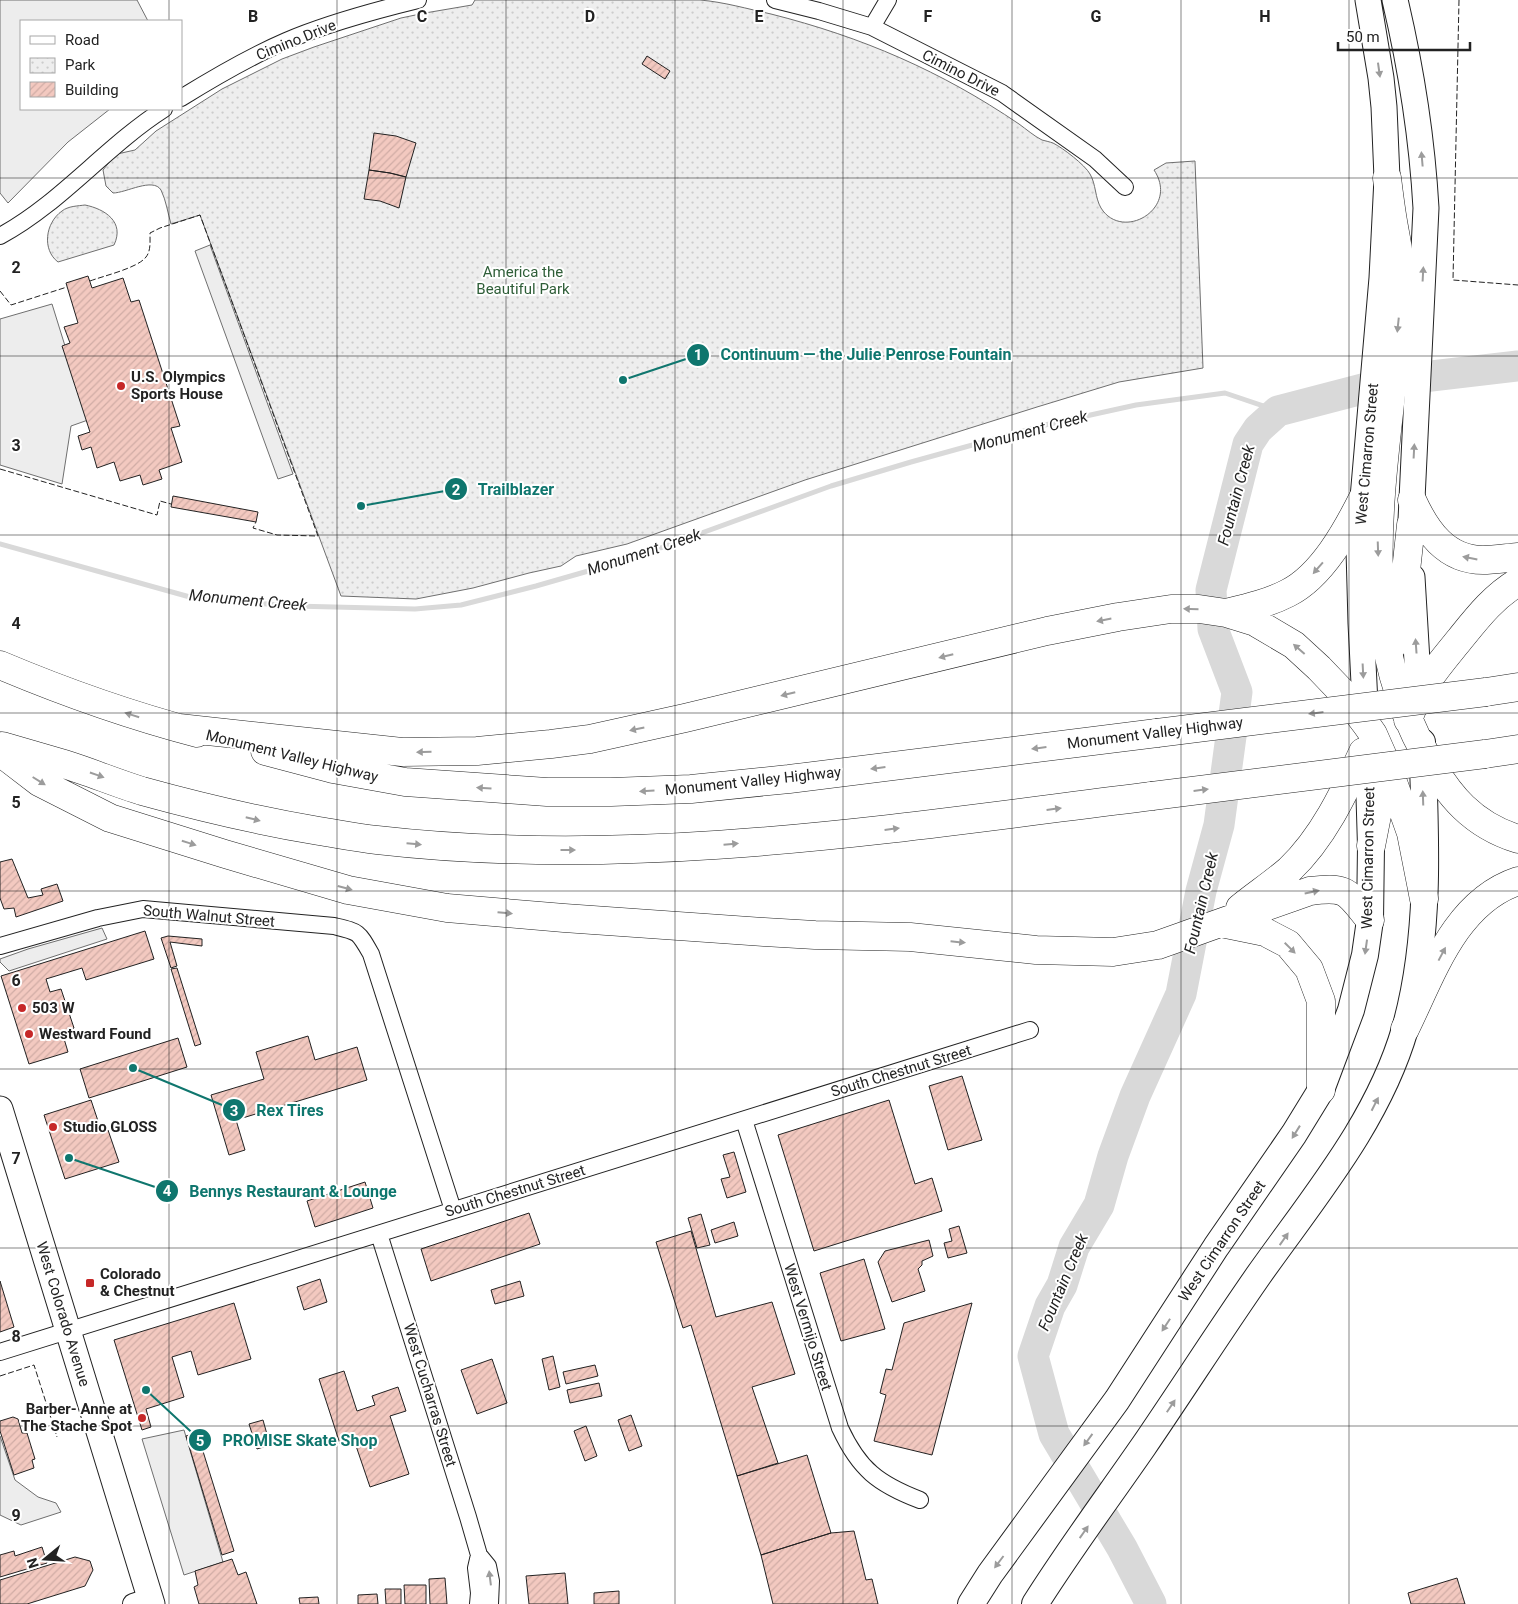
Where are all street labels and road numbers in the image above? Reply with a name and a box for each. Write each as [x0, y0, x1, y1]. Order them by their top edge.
street label: Cimino Drive [253, 16, 339, 64]
street label: Cimino Drive [919, 46, 1003, 100]
street label: West Cimarron Street [1352, 382, 1382, 526]
street label: Monument Valley Highway [1066, 713, 1244, 753]
street label: Monument Valley Highway [204, 726, 380, 786]
street label: Monument Valley Highway [664, 763, 842, 799]
street label: West Cimarron Street [1358, 787, 1378, 929]
street label: South Walnut Street [142, 901, 276, 931]
street label: South Chestnut Street [829, 1041, 974, 1101]
street label: South Chestnut Street [443, 1161, 588, 1221]
street label: West Cimarron Street [1175, 1177, 1269, 1305]
street label: West Colorado Avenue [32, 1239, 94, 1389]
street label: West Vermijo Street [780, 1261, 836, 1393]
street label: West Cucharras Street [400, 1321, 460, 1469]

